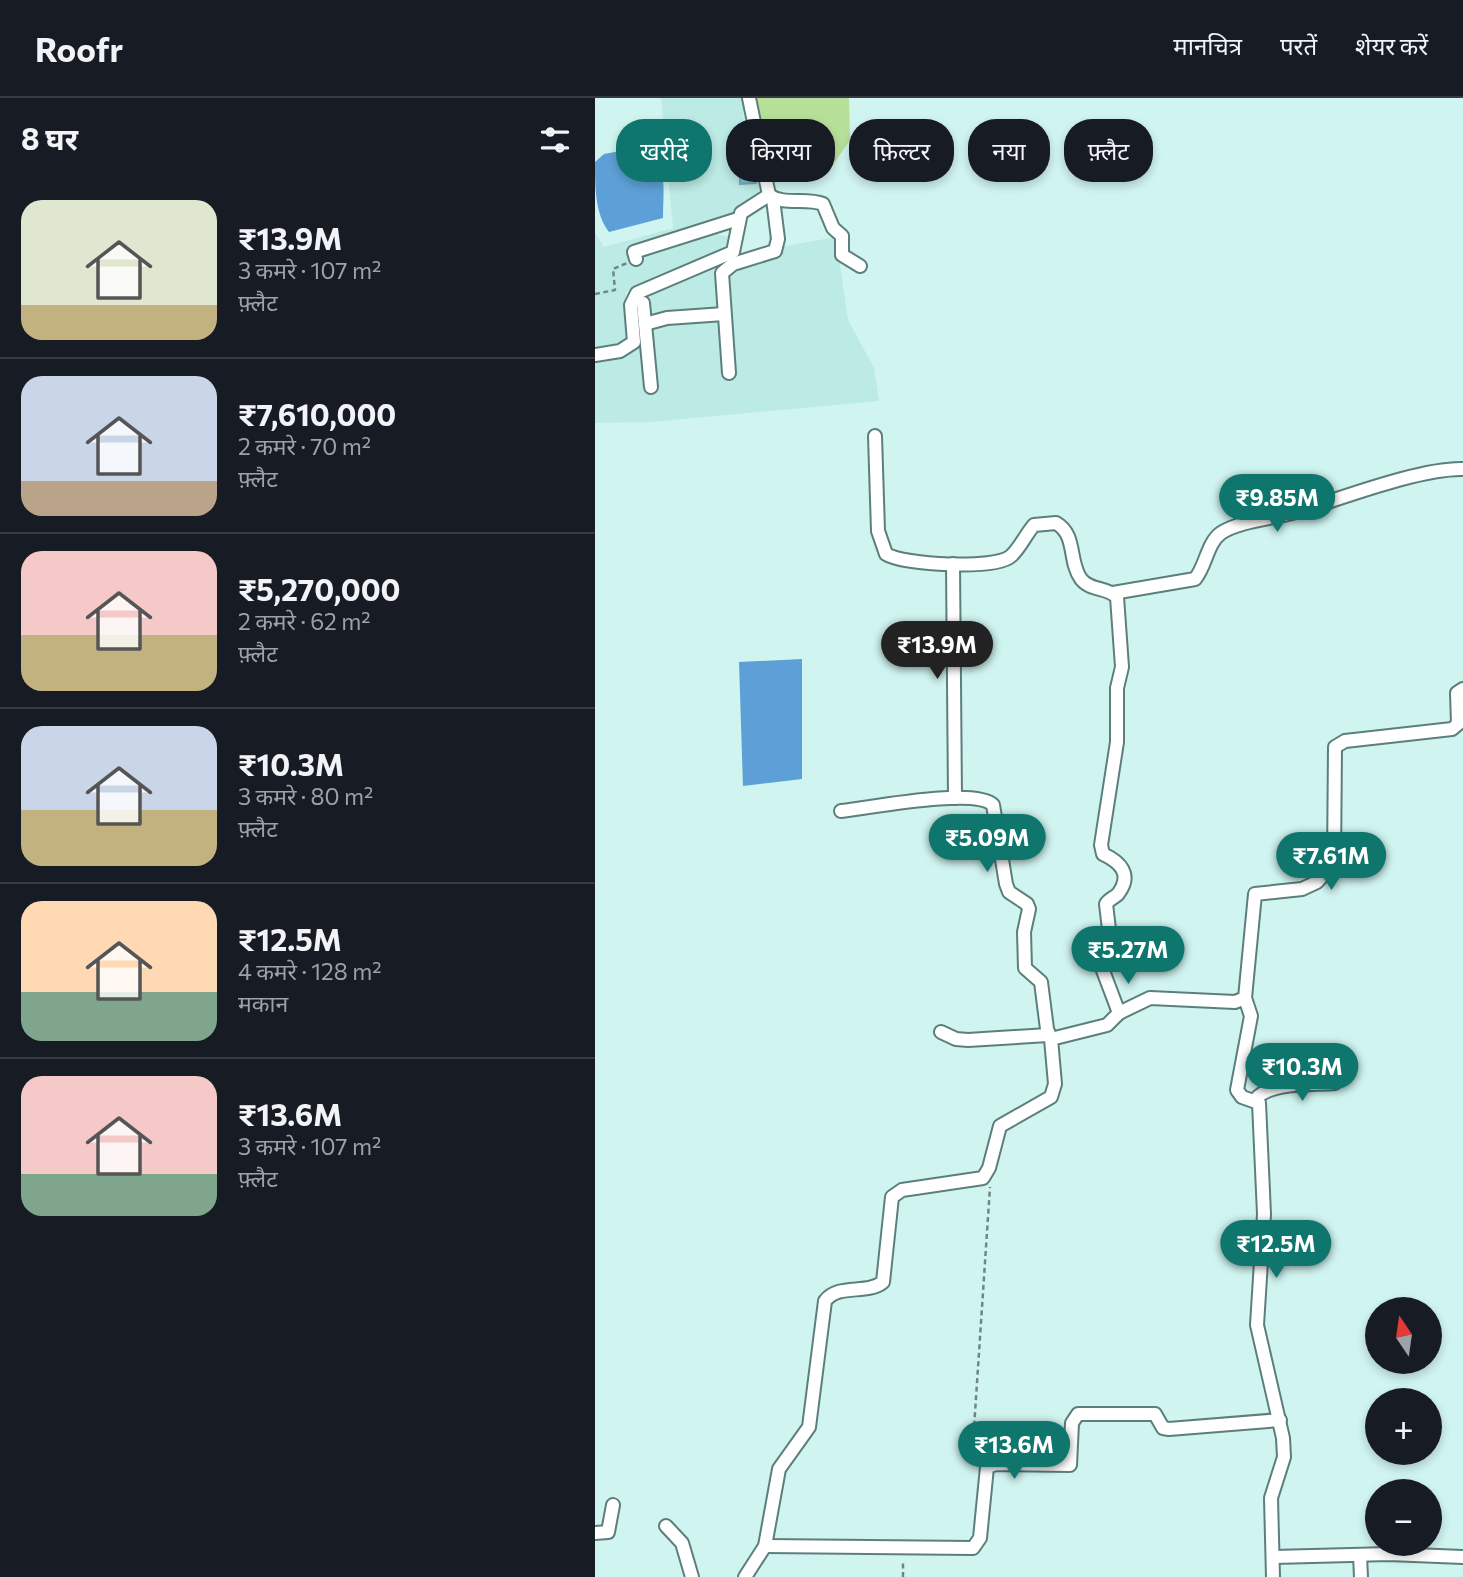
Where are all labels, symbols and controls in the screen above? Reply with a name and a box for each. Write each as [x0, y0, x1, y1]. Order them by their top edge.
text: Roofr [35, 28, 123, 69]
text: मानचित्र [1173, 31, 1242, 60]
text: परतें [1280, 31, 1317, 60]
text: शेयर करें [1355, 31, 1428, 60]
text: 8 घर [21, 119, 78, 156]
chip: खरीदें [616, 119, 712, 182]
chip: किराया [726, 119, 835, 182]
chip: फ़िल्टर [849, 119, 954, 182]
chip: नया [968, 119, 1050, 182]
chip: फ़्लैट [1064, 119, 1153, 182]
icon: filters [536, 121, 574, 159]
text: ₹13.9M [238, 219, 342, 256]
icon: home [77, 228, 161, 312]
text: 3 कमरे · 107 m² [238, 256, 381, 284]
text: फ़्लैट [238, 288, 278, 316]
text: ₹7,610,000 [238, 395, 396, 432]
icon: home [77, 404, 161, 488]
text: 2 कमरे · 70 m² [238, 432, 371, 460]
text: फ़्लैट [238, 464, 278, 492]
pin: ₹9.85M [1220, 474, 1334, 534]
text: ₹9.85M [1235, 483, 1319, 511]
text: ₹5,270,000 [238, 570, 401, 607]
icon: home [77, 579, 161, 663]
text: 2 कमरे · 62 m² [238, 607, 371, 635]
pin: ₹13.9M [880, 622, 994, 681]
text: ₹13.9M [897, 630, 977, 658]
text: फ़्लैट [238, 639, 278, 667]
text: ₹10.3M [238, 745, 344, 782]
icon: home [77, 754, 161, 838]
text: 3 कमरे · 80 m² [238, 782, 373, 810]
text: फ़्लैट [238, 814, 278, 842]
pin: ₹5.09M [930, 814, 1044, 874]
text: ₹5.09M [945, 823, 1029, 851]
pin: ₹7.61M [1274, 832, 1388, 892]
text: ₹7.61M [1292, 841, 1370, 869]
text: ₹12.5M [238, 920, 342, 957]
pin: ₹5.27M [1071, 926, 1185, 986]
icon: home [77, 929, 161, 1013]
text: ₹5.27M [1087, 935, 1169, 963]
text: 4 कमरे · 128 m² [238, 957, 381, 985]
text: मकान [238, 989, 288, 1017]
pin: ₹10.3M [1245, 1044, 1359, 1103]
text: ₹10.3M [1261, 1052, 1343, 1080]
text: ₹13.6M [238, 1095, 342, 1132]
icon: home [77, 1104, 161, 1188]
text: 3 कमरे · 107 m² [238, 1132, 381, 1160]
text: फ़्लैट [238, 1164, 278, 1192]
pin: ₹12.5M [1219, 1220, 1333, 1280]
text: ₹12.5M [1236, 1229, 1316, 1257]
north arrow [1365, 1297, 1442, 1374]
map controls [1365, 1297, 1442, 1556]
button: + [1365, 1388, 1442, 1465]
pin: ₹13.6M [957, 1422, 1071, 1481]
text: ₹13.6M [974, 1430, 1054, 1458]
button: − [1365, 1479, 1442, 1556]

